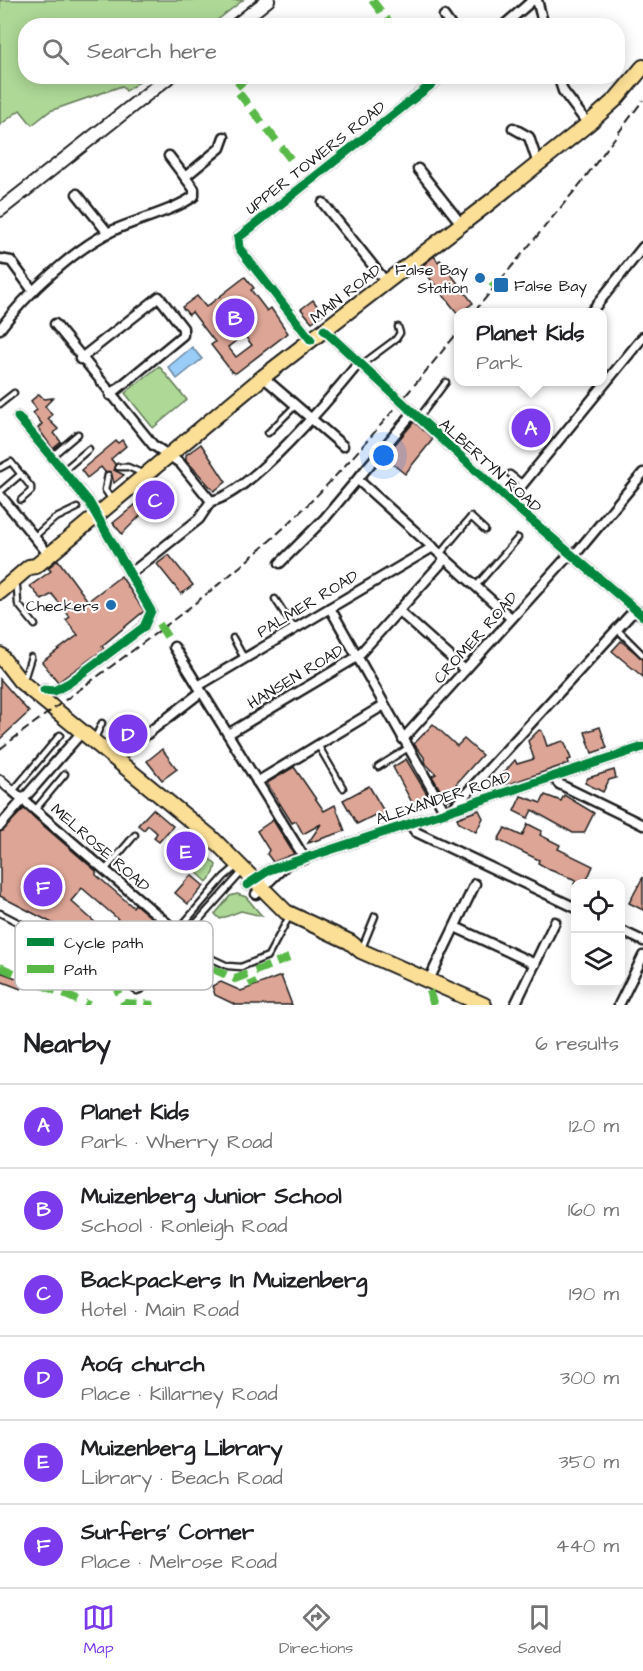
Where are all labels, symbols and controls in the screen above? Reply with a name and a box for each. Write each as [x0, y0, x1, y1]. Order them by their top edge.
search box [18, 18, 625, 84]
icon: search [39, 35, 72, 68]
text: Search here [87, 36, 217, 67]
street label: UPPER TOWERS ROAD [241, 96, 390, 220]
street label: MAIN ROAD [305, 259, 386, 329]
place label: False Bay Station [395, 259, 468, 299]
marker: False Bay Station [473, 271, 487, 285]
place label: False Bay [514, 275, 587, 298]
marker: False Bay [492, 276, 510, 294]
pin: B [216, 296, 254, 340]
popup [454, 308, 607, 386]
text: Planet Kids [476, 318, 585, 349]
text: Park [476, 349, 523, 377]
pin: A [512, 406, 550, 450]
street label: ALBERTYN ROAD [436, 414, 546, 516]
your location [369, 441, 398, 470]
pin: C [136, 478, 174, 522]
street label: PALMER ROAD [253, 565, 362, 643]
street label: CROMER ROAD [429, 587, 523, 688]
place label: Checkers [26, 595, 99, 617]
marker: Checkers [104, 598, 118, 612]
street label: HANSEN ROAD [243, 639, 348, 714]
pin: D [108, 712, 148, 756]
street label: ALEXANDER ROAD [373, 766, 514, 830]
street label: MELROSE ROAD [46, 799, 155, 897]
pin: E [166, 828, 206, 874]
pin: F [24, 864, 63, 910]
map controls [571, 879, 625, 987]
button: locate [571, 879, 625, 933]
legend [15, 921, 213, 990]
text: Cycle path [64, 932, 143, 955]
button: layers [571, 933, 625, 987]
text: Path [64, 959, 97, 981]
text: Nearby [24, 1026, 111, 1062]
text: 6 results [535, 1030, 619, 1058]
text: Planet Kids [81, 1097, 189, 1128]
text: A [37, 1112, 50, 1140]
text: 120 m [569, 1112, 619, 1140]
text: Park · Wherry Road [81, 1128, 273, 1156]
text: Muizenberg Junior School [81, 1181, 342, 1212]
text: B [36, 1196, 51, 1224]
text: 160 m [568, 1196, 619, 1224]
text: School · Ronleigh Road [81, 1212, 288, 1240]
text: Backpackers In Muizenberg [81, 1265, 367, 1296]
text: C [36, 1280, 51, 1308]
text: 190 m [569, 1280, 619, 1308]
text: Hotel · Main Road [81, 1296, 239, 1324]
text: AoG church [81, 1349, 204, 1380]
text: D [37, 1364, 50, 1392]
text: 300 m [560, 1364, 619, 1392]
text: Place · Killarney Road [81, 1380, 278, 1408]
text: Muizenberg Library [81, 1433, 283, 1464]
text: E [38, 1448, 49, 1476]
text: 350 m [558, 1448, 619, 1476]
text: Library · Beach Road [81, 1464, 283, 1492]
text: Surfers' Corner [81, 1517, 254, 1548]
text: F [37, 1532, 50, 1560]
text: 440 m [556, 1532, 619, 1560]
text: Place · Melrose Road [81, 1548, 277, 1576]
tab: Map [82, 1601, 115, 1659]
tab: Directions [279, 1601, 353, 1659]
tab: Saved [517, 1601, 561, 1659]

